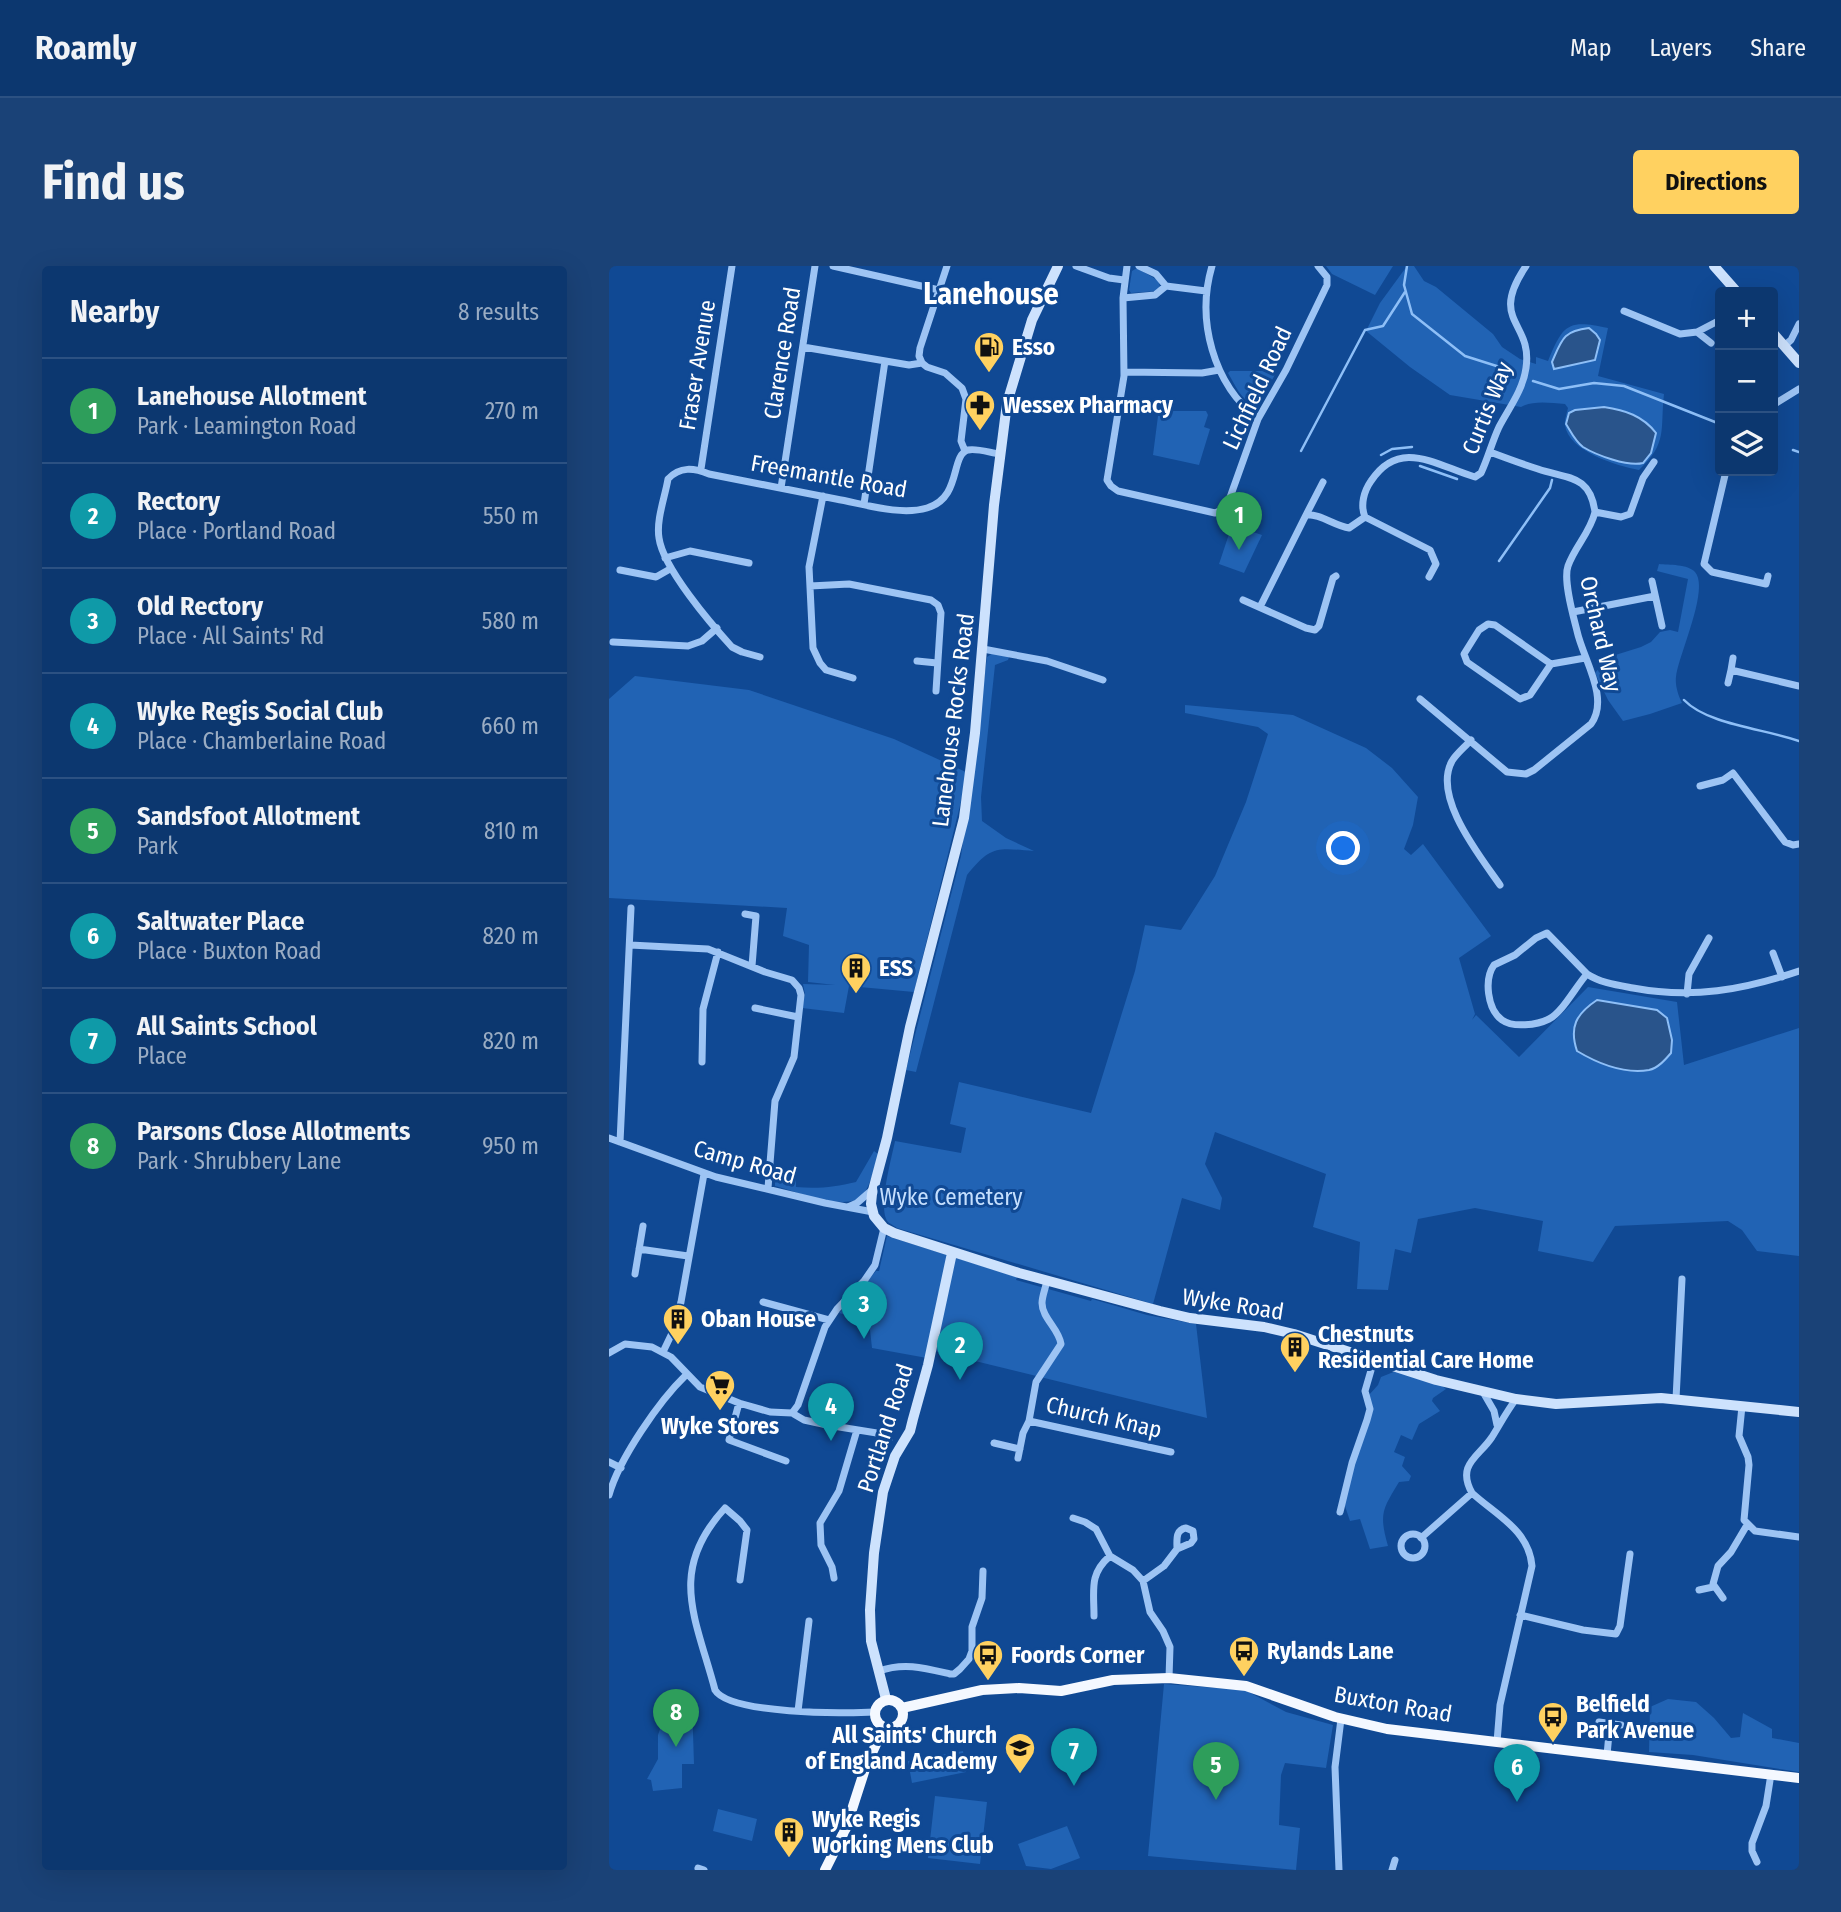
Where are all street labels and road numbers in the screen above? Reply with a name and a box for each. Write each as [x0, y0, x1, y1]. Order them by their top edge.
street label: Clarence Road [758, 285, 806, 421]
street label: Fraser Avenue [673, 298, 721, 432]
street label: Lichfield Road [1216, 322, 1298, 454]
street label: Curtis Way [1456, 357, 1519, 459]
street label: Freemantle Road [749, 448, 909, 504]
street label: Orchard Way [1574, 573, 1628, 695]
street label: Lanehouse Rocks Road [926, 611, 980, 829]
street label: Camp Road [690, 1134, 800, 1190]
street label: Wyke Road [1180, 1282, 1286, 1326]
street label: Portland Road [851, 1360, 919, 1496]
street label: Church Knap [1043, 1390, 1165, 1444]
street label: Buxton Road [1332, 1680, 1454, 1728]

